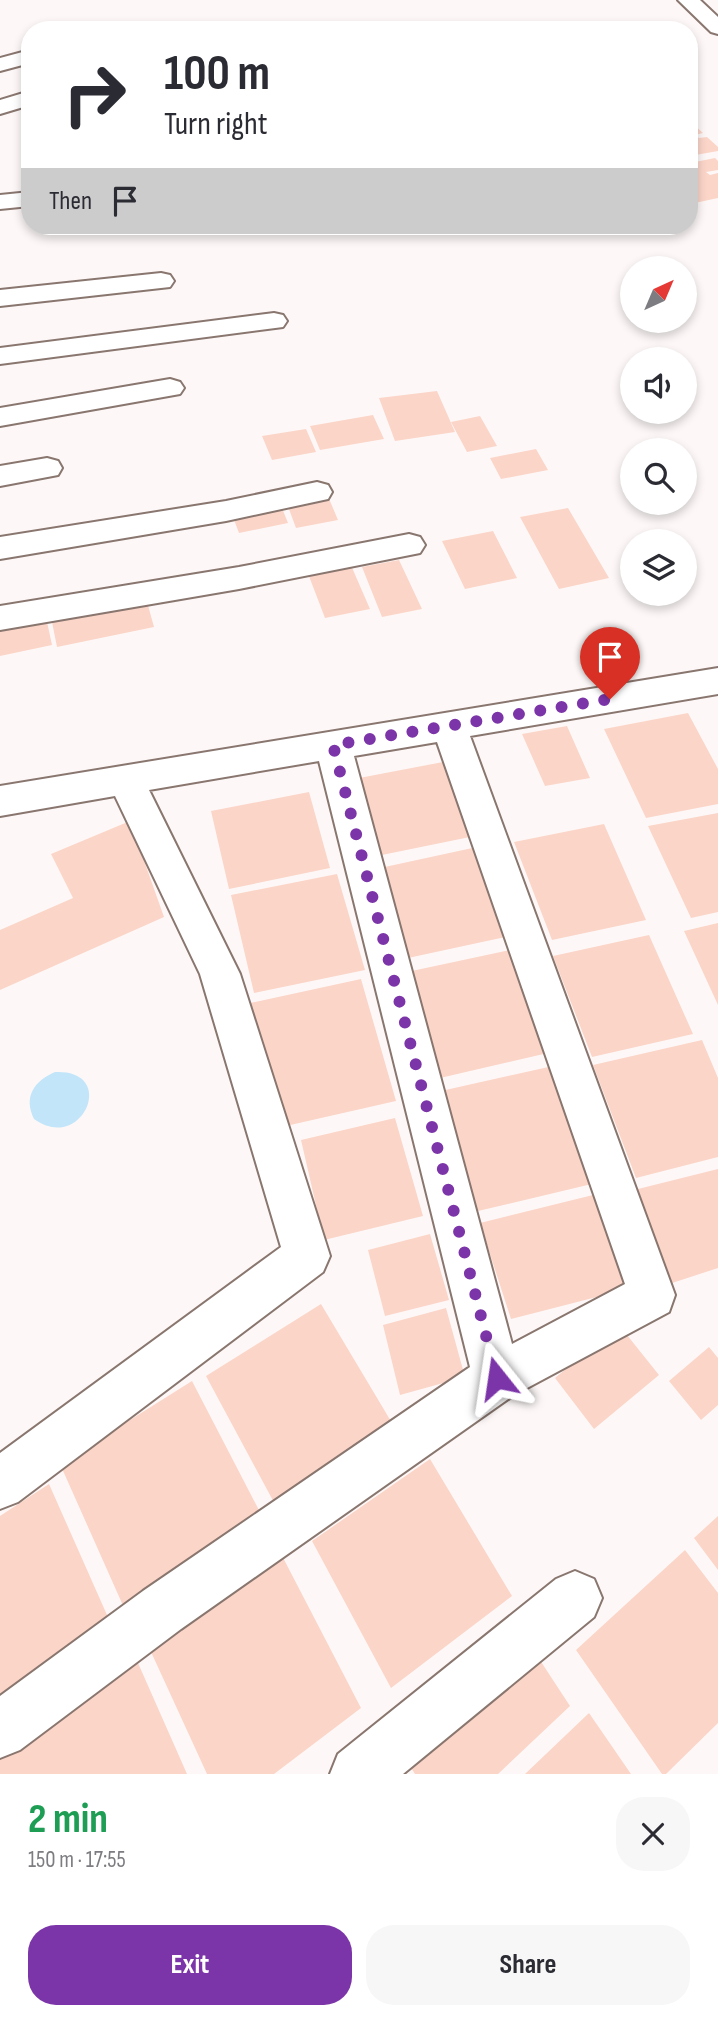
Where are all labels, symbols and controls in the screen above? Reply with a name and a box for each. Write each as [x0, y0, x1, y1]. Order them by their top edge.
text: 100 m [164, 45, 270, 104]
icon: right [49, 49, 140, 140]
text: Turn right [164, 105, 268, 144]
icon: arrive [106, 182, 144, 220]
text: Then [49, 186, 92, 217]
north arrow [620, 256, 696, 332]
map controls [620, 256, 697, 606]
button: sound [620, 347, 697, 424]
button: search [620, 438, 697, 515]
button: layers [620, 529, 697, 606]
pin [580, 627, 640, 699]
icon: arrive [591, 638, 629, 676]
position arrow [460, 1341, 534, 1415]
text: 2 min [28, 1794, 108, 1845]
button: close [616, 1797, 690, 1871]
text: 150 m · 17:55 [28, 1846, 126, 1874]
button: Exit [28, 1925, 352, 2005]
button: Share [366, 1925, 690, 2005]

